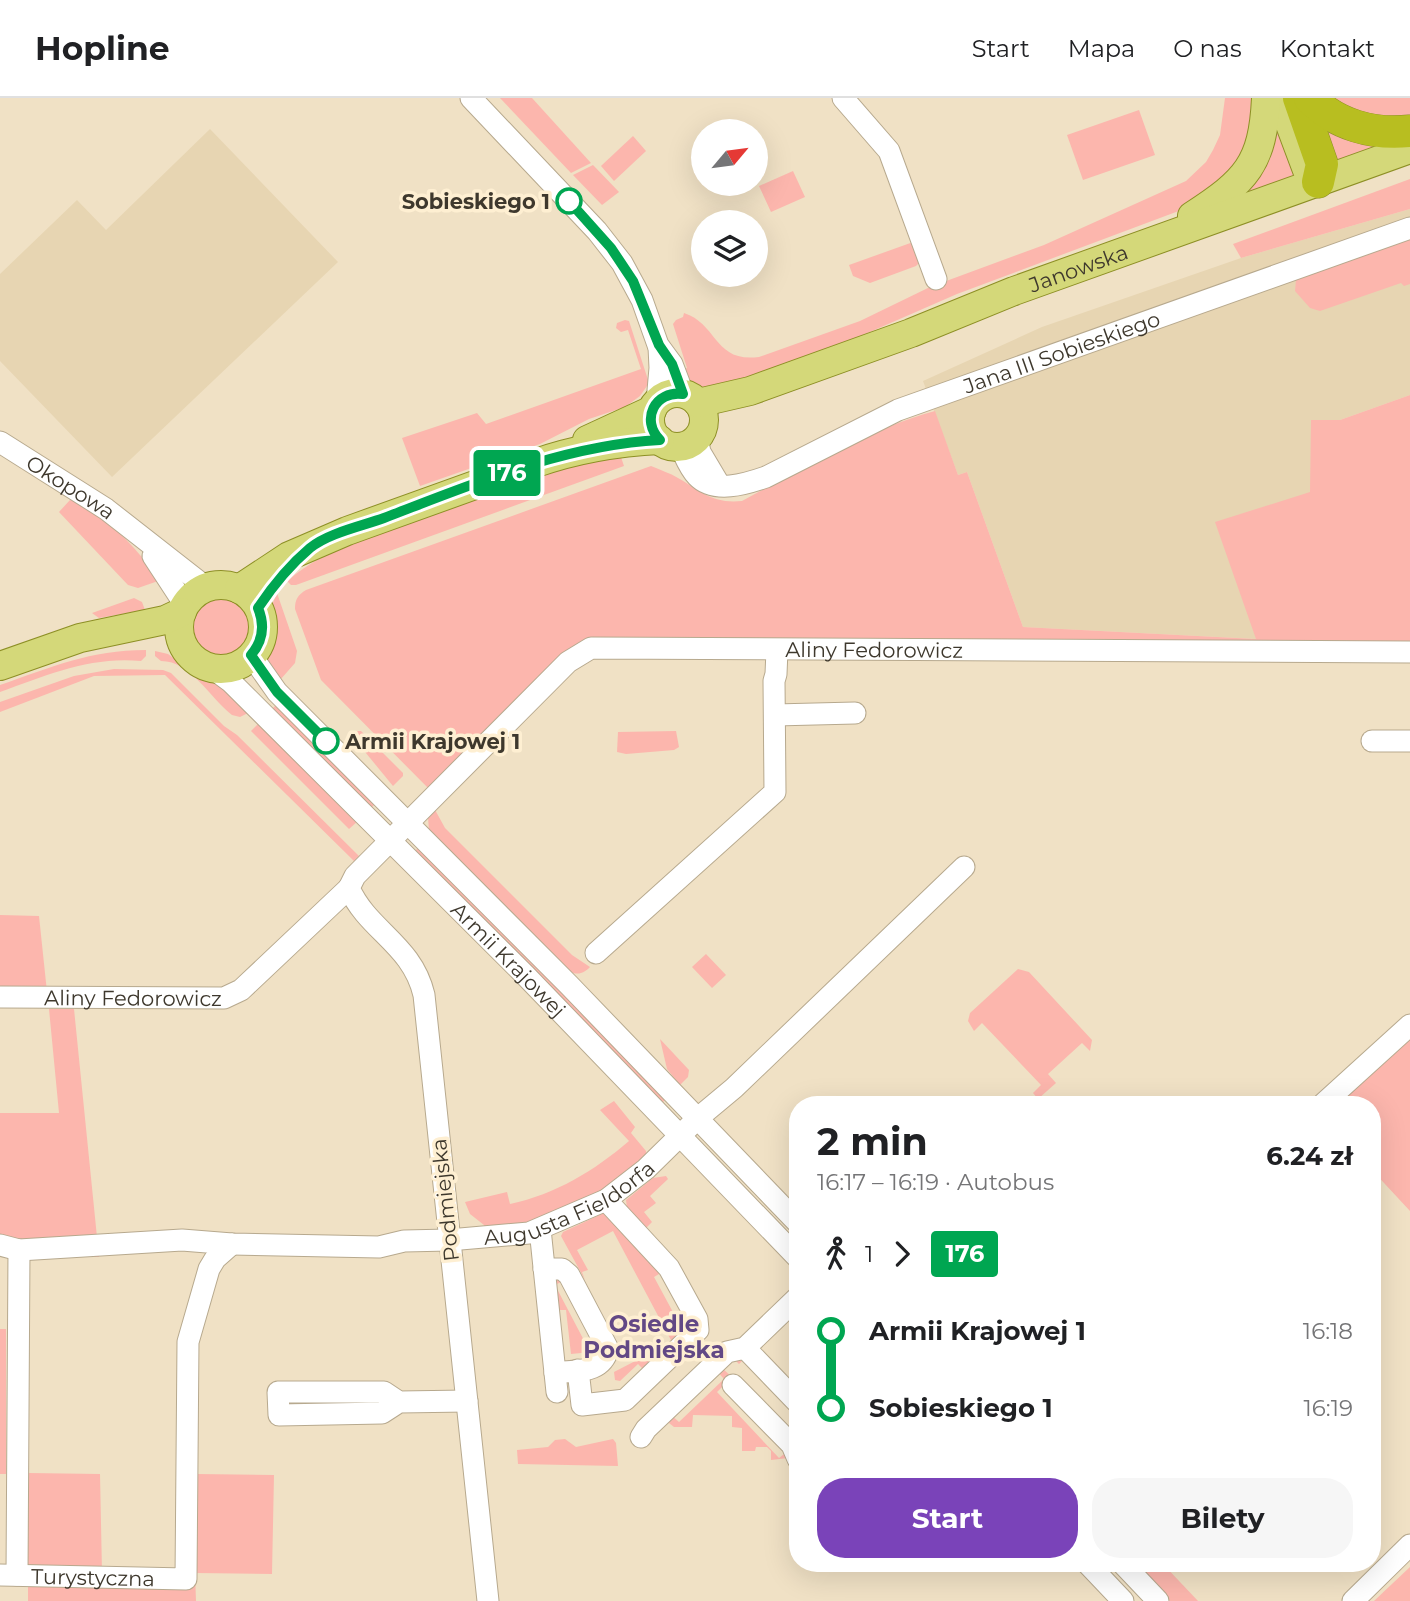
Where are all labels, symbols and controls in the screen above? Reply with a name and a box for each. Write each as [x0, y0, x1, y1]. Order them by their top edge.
text: Hopline [35, 28, 170, 68]
text: Start [972, 34, 1030, 63]
text: Mapa [1068, 34, 1135, 63]
text: O nas [1173, 34, 1242, 63]
text: Kontakt [1280, 34, 1375, 63]
north arrow [691, 119, 768, 196]
map controls [691, 119, 768, 287]
marker: Sobieskiego 1 [556, 188, 582, 214]
place label: Sobieskiego 1 [402, 189, 550, 214]
button: layers [691, 210, 768, 287]
street label: Janowska [1024, 239, 1131, 297]
street label: Jana III Sobieskiego [959, 305, 1163, 399]
street label: Okopowa [22, 449, 121, 524]
line badge: 176 [467, 450, 547, 496]
text: 176 [487, 458, 527, 487]
street label: Aliny Fedorowicz [785, 636, 963, 662]
marker: Armii Krajowej 1 [313, 728, 339, 754]
place label: Armii Krajowej 1 [344, 729, 520, 754]
street label: Armii Krajowej [446, 896, 571, 1022]
street label: Aliny Fedorowicz [44, 985, 222, 1010]
text: 2 min [817, 1118, 928, 1165]
street label: Podmiejska [426, 1137, 464, 1263]
text: 6.24 zł [1266, 1140, 1353, 1172]
street label: Augusta Fieldorfa [483, 1155, 659, 1249]
text: 16:17 – 16:19 · Autobus [817, 1168, 1054, 1196]
icon: walk [817, 1235, 855, 1273]
icon: forward [883, 1235, 921, 1273]
text: 176 [945, 1239, 984, 1268]
text: 1 [865, 1240, 873, 1268]
district label: Osiedle Podmiejska [583, 1310, 725, 1364]
text: Armii Krajowej 1 [869, 1315, 1086, 1347]
text: 16:18 [1303, 1317, 1353, 1345]
text: Sobieskiego 1 [869, 1392, 1053, 1424]
text: 16:19 [1304, 1394, 1353, 1422]
button: Start [817, 1478, 1078, 1558]
button: Bilety [1092, 1478, 1353, 1558]
street label: Turystyczna [31, 1563, 155, 1591]

